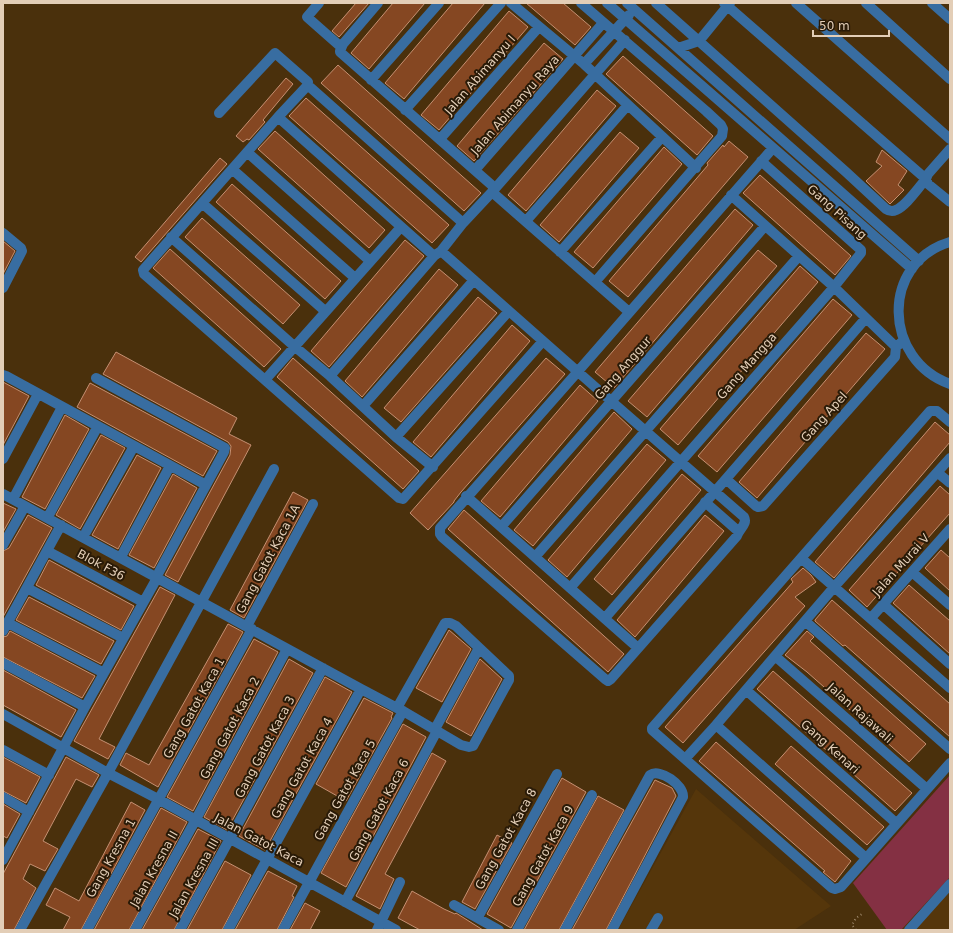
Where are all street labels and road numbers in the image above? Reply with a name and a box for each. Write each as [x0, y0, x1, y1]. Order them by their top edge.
street label: Jalan Abimanyu I [441, 32, 518, 118]
street label: Jalan Abimanyu Raya [467, 52, 562, 158]
street label: Gang Pisang [805, 182, 869, 242]
street label: Gang Mangga [714, 330, 780, 402]
street label: Gang Anggur [592, 333, 654, 403]
street label: Gang Apel [798, 389, 850, 445]
street label: Gang Gatot Kaca 1A [233, 501, 303, 616]
street label: Jalan Murai V [869, 531, 933, 600]
street label: Blok F36 [75, 547, 127, 583]
street label: Gang Gatot Kaca 1 [160, 655, 228, 761]
street label: Gang Gatot Kaca 2 [197, 675, 263, 781]
street label: Jalan Rajawali [824, 679, 896, 746]
street label: Gang Gatot Kaca 3 [232, 694, 298, 800]
street label: Gang Gatot Kaca 4 [268, 715, 336, 821]
street label: Gang Kenari [798, 717, 862, 777]
street label: Gang Gatot Kaca 5 [311, 737, 379, 843]
street label: Gang Gatot Kaca 6 [346, 757, 412, 863]
street label: Gang Gatot Kaca 8 [472, 786, 540, 892]
street label: Gang Gatot Kaca 9 [509, 803, 577, 909]
street label: Jalan Gatot Kaca [211, 810, 306, 869]
street label: Gang Kresna 1 [83, 816, 139, 900]
street label: Jalan Kresna II [127, 828, 181, 910]
street label: Jalan Kresna III [166, 836, 222, 921]

